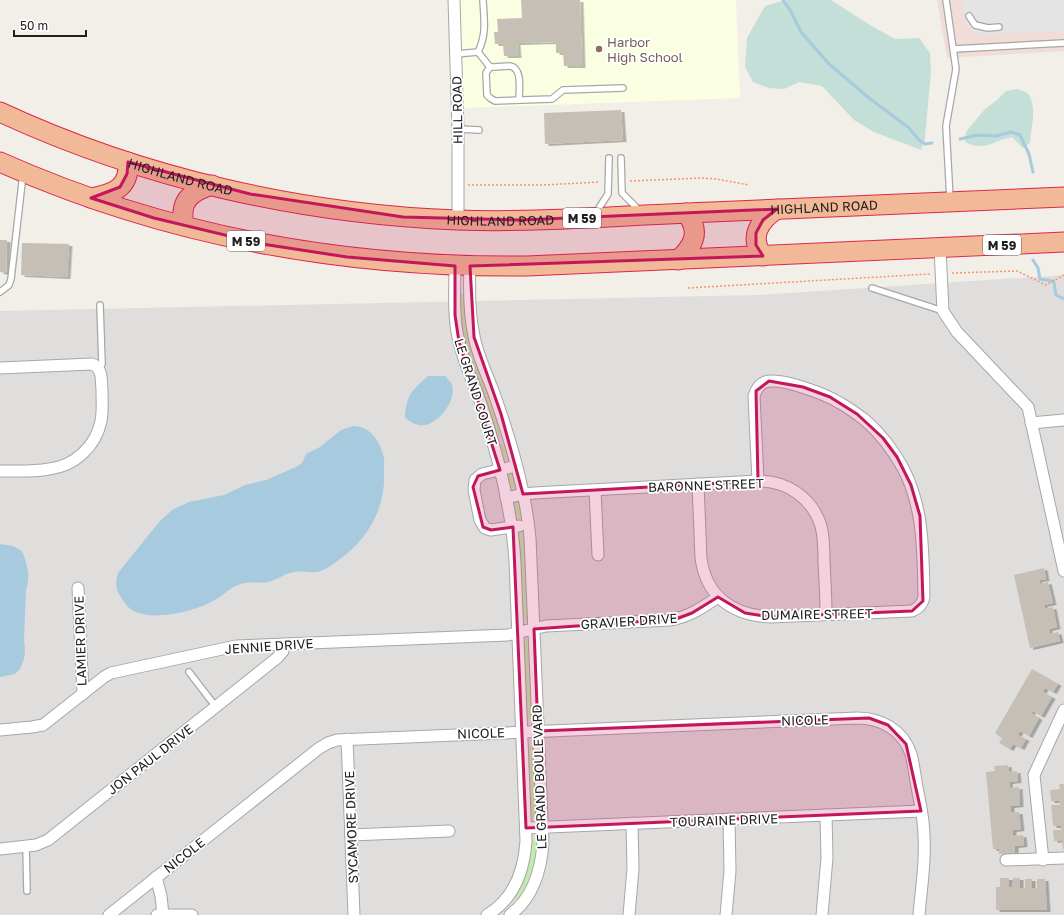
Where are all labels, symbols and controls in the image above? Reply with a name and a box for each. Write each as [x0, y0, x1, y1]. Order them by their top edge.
scale bar [14, 12, 86, 38]
text: 50 m [20, 18, 48, 33]
place label: Harbor High School [607, 34, 683, 65]
marker: Harbor High School [594, 44, 604, 54]
street label: HILL ROAD [448, 76, 466, 144]
street label: HIGHLAND ROAD [126, 155, 234, 199]
street label: HIGHLAND ROAD [770, 197, 878, 217]
road number: M 59 [563, 208, 601, 228]
street label: HIGHLAND ROAD [446, 212, 555, 229]
road number: M 59 [227, 231, 265, 251]
road number: M 59 [983, 235, 1021, 255]
street label: LE GRAND COURT [451, 336, 501, 448]
street label: BARONNE STREET [648, 475, 764, 495]
street label: LAMIER DRIVE [70, 595, 90, 686]
street label: DUMAIRE STREET [761, 605, 873, 623]
street label: GRAVIER DRIVE [580, 610, 678, 632]
street label: JENNIE DRIVE [224, 635, 314, 657]
street label: LE GRAND BOULEVARD [528, 704, 550, 850]
street label: NICOLE [781, 711, 829, 729]
street label: JON PAUL DRIVE [104, 720, 196, 797]
street label: NICOLE [457, 724, 505, 742]
street label: SYCAMORE DRIVE [341, 770, 361, 884]
street label: TOURAINE DRIVE [670, 810, 778, 830]
street label: NICOLE [160, 834, 208, 876]

